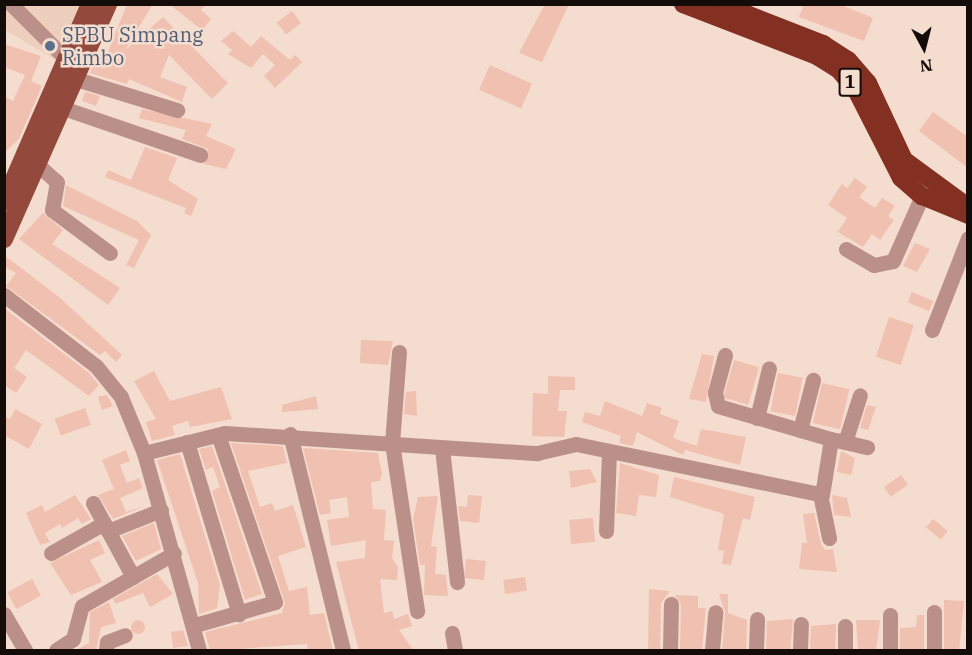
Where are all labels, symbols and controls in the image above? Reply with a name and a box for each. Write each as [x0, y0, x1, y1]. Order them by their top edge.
north arrow [894, 18, 954, 78]
place label: SPBU Simpang Rimbo [62, 22, 203, 69]
marker: SPBU Simpang Rimbo [43, 39, 57, 53]
text: N [919, 55, 934, 77]
road number: 1 [838, 67, 862, 97]

